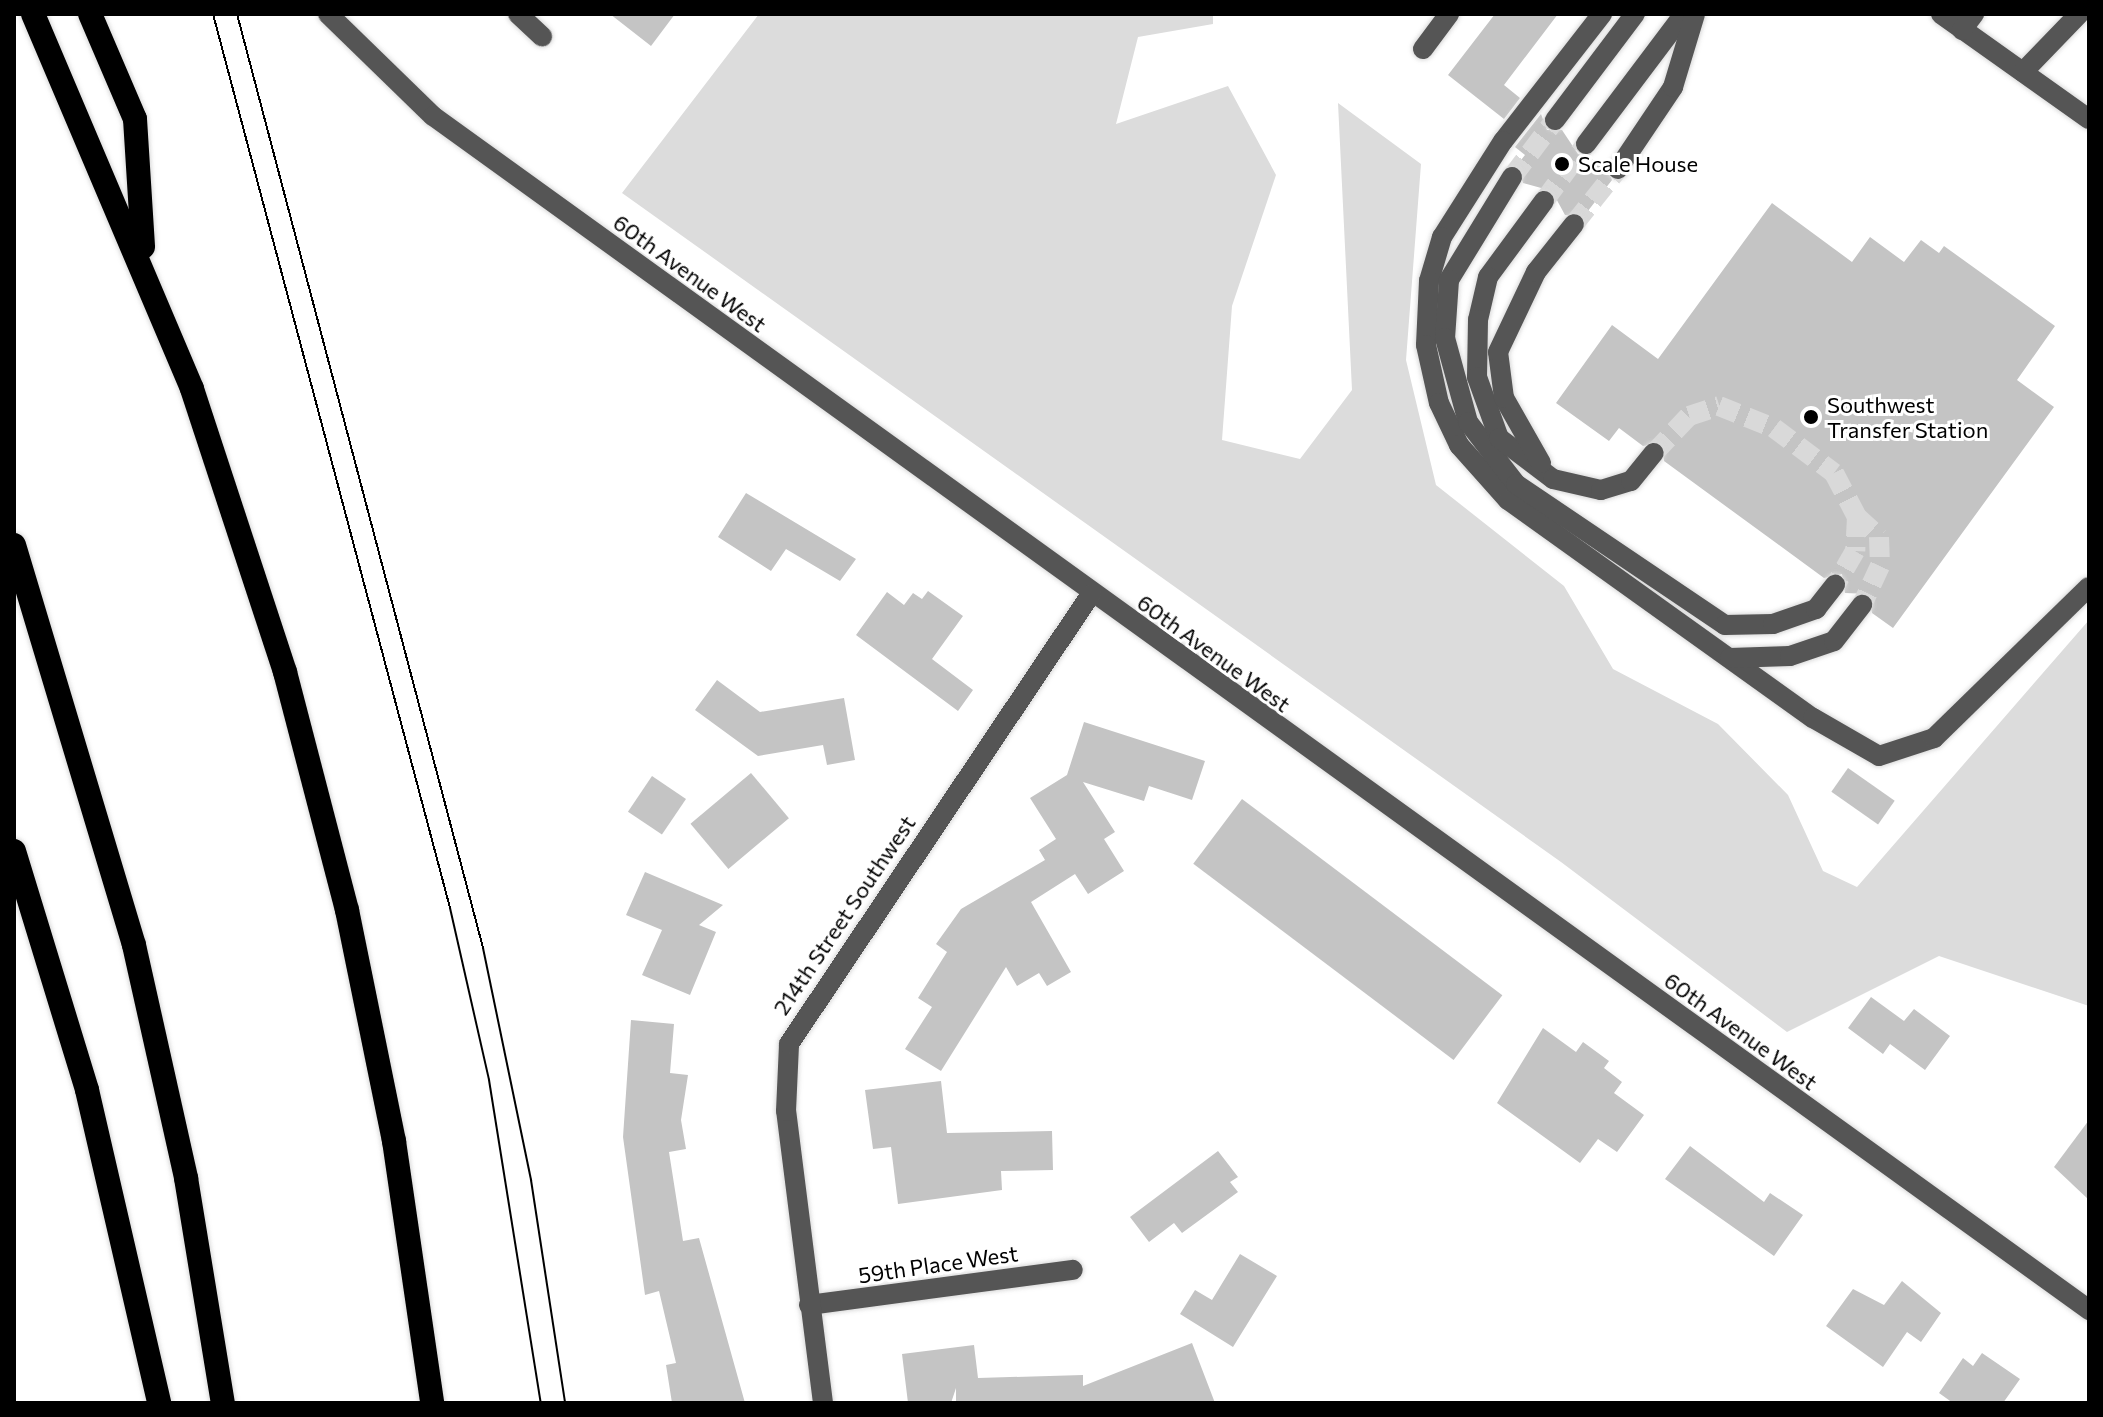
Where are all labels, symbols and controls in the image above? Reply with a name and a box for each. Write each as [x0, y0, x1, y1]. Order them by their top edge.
place label: Scale House [1578, 151, 1698, 177]
marker: Scale House [1553, 155, 1571, 173]
street label: 60th Avenue West [608, 209, 772, 337]
place label: Southwest Transfer Station [1827, 391, 1988, 442]
marker: Southwest Transfer Station [1802, 408, 1820, 426]
street label: 60th Avenue West [1132, 589, 1296, 717]
street label: 214th Street Southwest [767, 810, 921, 1020]
street label: 60th Avenue West [1659, 967, 1823, 1095]
street label: 59th Place West [856, 1240, 1020, 1288]

